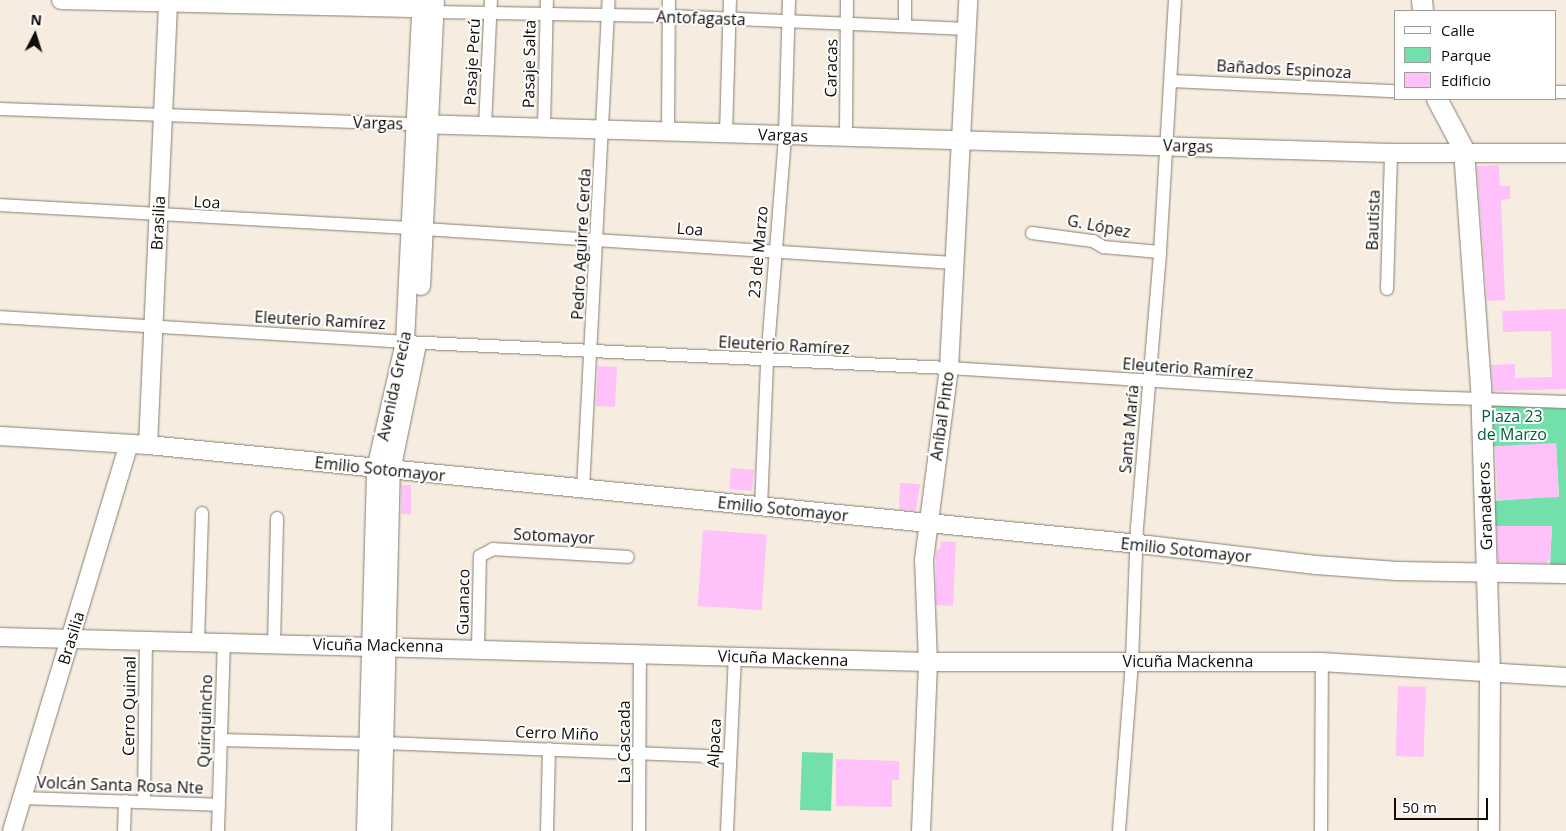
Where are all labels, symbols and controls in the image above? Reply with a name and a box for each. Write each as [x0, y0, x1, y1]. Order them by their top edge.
street label: Antofagasta [656, 7, 746, 29]
north arrow [10, 10, 60, 60]
text: N [30, 10, 43, 30]
legend [1394, 10, 1556, 100]
street label: Pasaje Perú [460, 18, 484, 106]
street label: Pasaje Salta [519, 20, 539, 108]
text: Calle [1441, 20, 1475, 40]
street label: Caracas [821, 39, 841, 97]
text: Parque [1441, 45, 1491, 65]
street label: Bañados Espinoza [1216, 56, 1352, 82]
text: Edificio [1441, 70, 1491, 90]
street label: Vargas [353, 113, 403, 133]
street label: Vargas [758, 125, 808, 145]
street label: Vargas [1163, 136, 1213, 156]
street label: Pedro Aguirre Cerda [567, 168, 595, 320]
street label: Bautista [1362, 189, 1384, 251]
street label: Loa [193, 192, 221, 212]
street label: Brasilia [147, 195, 169, 251]
street label: 23 de Marzo [744, 205, 772, 299]
street label: G. López [1066, 210, 1132, 242]
street label: Loa [676, 218, 704, 240]
street label: Eleuterio Ramírez [254, 307, 386, 333]
street label: Avenida Grecia [373, 329, 415, 443]
street label: Eleuterio Ramírez [718, 332, 850, 358]
street label: Eleuterio Ramírez [1122, 354, 1254, 382]
street label: Aníbal Pinto [926, 370, 958, 462]
street label: Santa María [1116, 384, 1142, 474]
park label: Plaza 23 de Marzo [1477, 406, 1547, 444]
street label: Emilio Sotomayor [314, 453, 446, 485]
street label: Granaderos [1474, 462, 1496, 550]
street label: Emilio Sotomayor [717, 493, 849, 525]
street label: Sotomayor [513, 524, 595, 548]
street label: Emilio Sotomayor [1120, 534, 1252, 566]
street label: Guanaco [453, 569, 473, 635]
street label: Brasilia [54, 609, 88, 667]
street label: Vicuña Mackenna [312, 634, 444, 656]
street label: Vicuña Mackenna [717, 646, 849, 670]
street label: Vicuña Mackenna [1123, 651, 1253, 671]
street label: Cerro Quimal [119, 656, 139, 756]
street label: Quirquincho [194, 674, 216, 768]
street label: La Cascada [614, 700, 634, 784]
street label: Alpaca [703, 718, 725, 768]
street label: Cerro Miño [515, 722, 599, 744]
street label: Volcán Santa Rosa Nte [36, 772, 204, 798]
scale bar [1396, 788, 1490, 820]
text: 50 m [1402, 797, 1437, 817]

